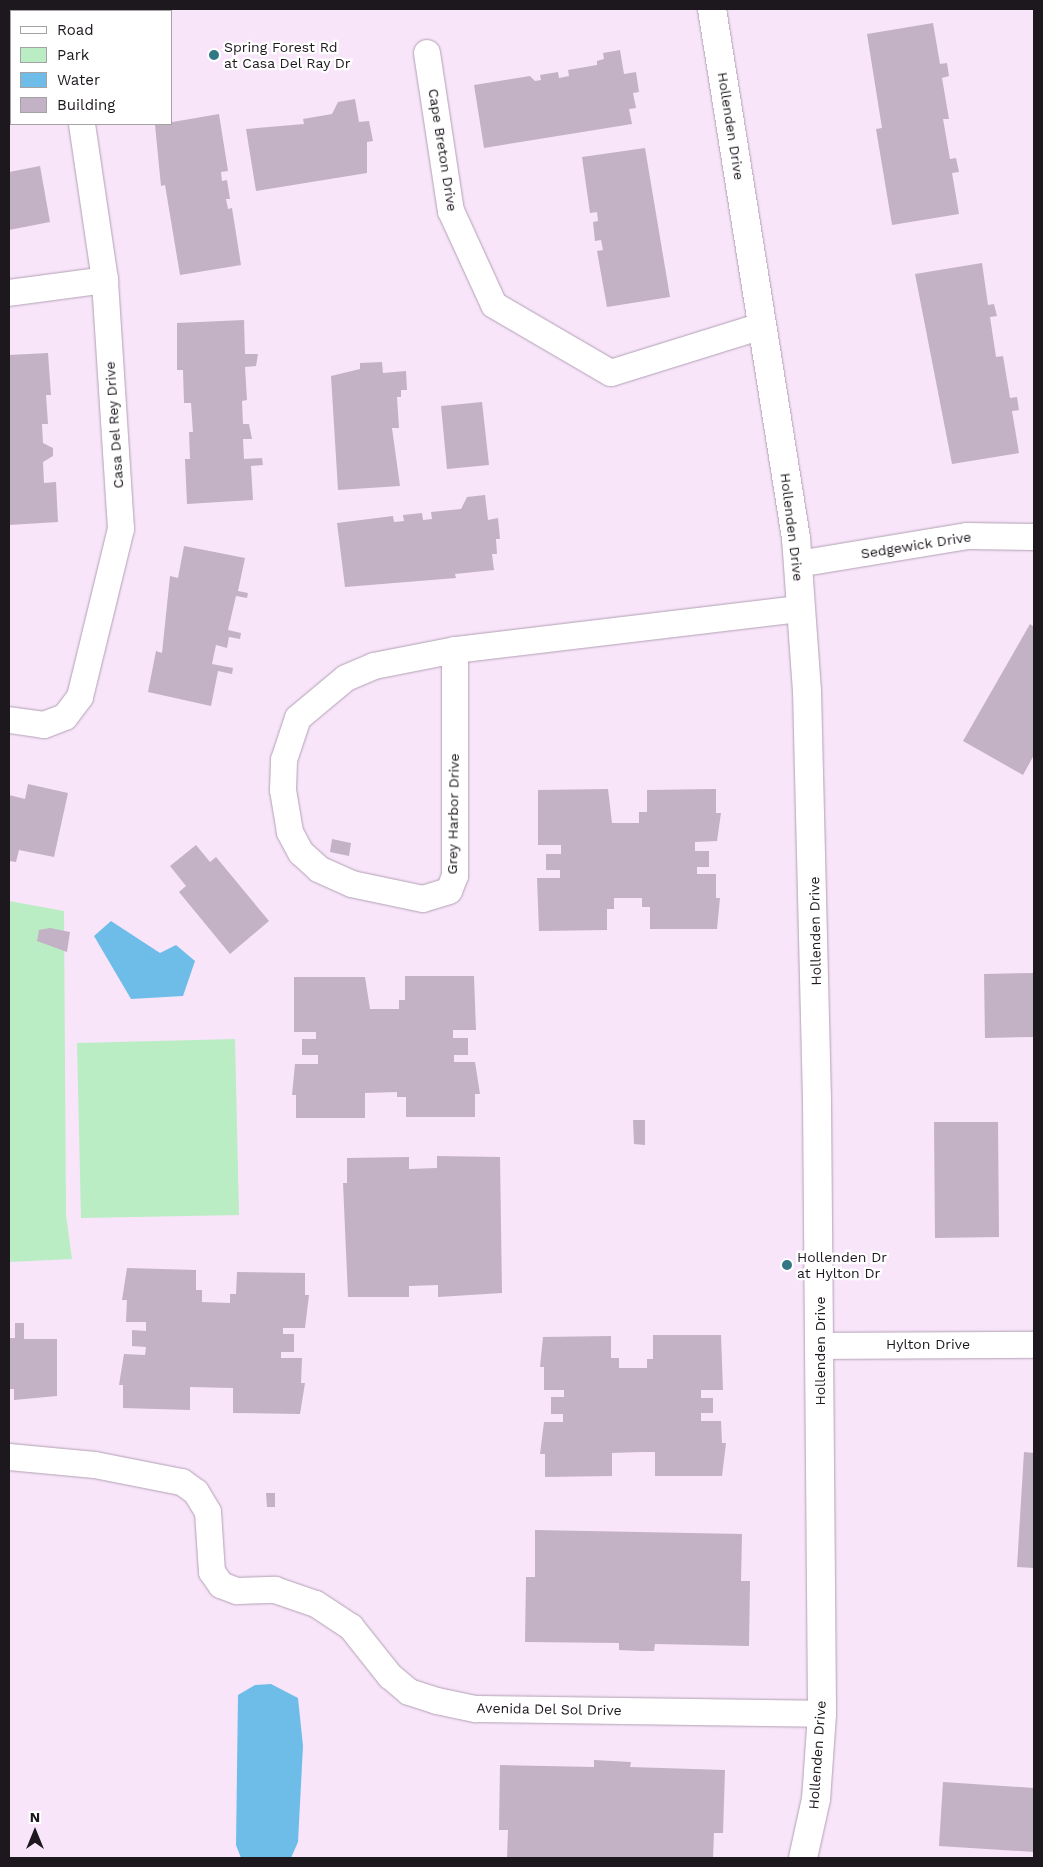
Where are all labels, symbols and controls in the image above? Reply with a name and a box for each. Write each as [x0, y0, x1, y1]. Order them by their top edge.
legend [10, 10, 172, 125]
text: Road [57, 21, 94, 39]
place label: Spring Forest Rd at Casa Del Ray Dr [224, 39, 352, 72]
text: Park [57, 46, 89, 64]
marker: Spring Forest Rd at Casa Del Ray Dr [208, 49, 220, 61]
text: Water [57, 71, 100, 89]
street label: Hollenden Drive [714, 71, 748, 181]
street label: Cape Breton Drive [425, 87, 461, 213]
text: Building [57, 96, 115, 114]
street label: Casa Del Rey Drive [101, 360, 127, 490]
street label: Hollenden Drive [777, 472, 807, 582]
street label: Sedgewick Drive [859, 528, 973, 562]
street label: Grey Harbor Drive [444, 753, 462, 875]
street label: Hollenden Drive [806, 876, 824, 986]
place label: Hollenden Dr at Hylton Dr [797, 1249, 887, 1282]
marker: Hollenden Dr at Hylton Dr [781, 1259, 793, 1271]
street label: Hollenden Drive [812, 1297, 828, 1405]
street label: Hylton Drive [886, 1336, 970, 1352]
street label: Avenida Del Sol Drive [476, 1699, 622, 1719]
street label: Hollenden Drive [805, 1700, 829, 1810]
north arrow [10, 1807, 60, 1857]
text: N [30, 1809, 40, 1825]

